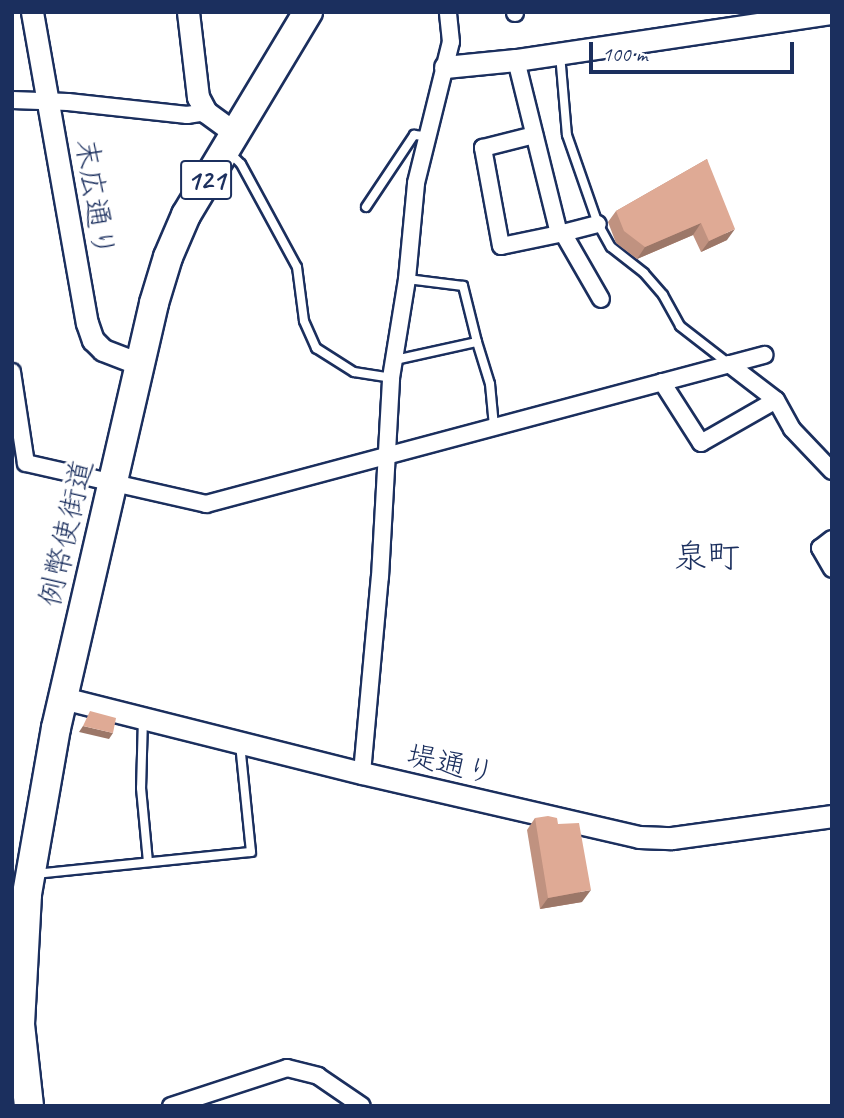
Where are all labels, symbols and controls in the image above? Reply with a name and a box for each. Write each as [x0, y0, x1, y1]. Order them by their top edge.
scale bar [592, 28, 797, 72]
text: 100 m [602, 41, 647, 67]
street label: 末広通り [68, 136, 122, 260]
road number: 121 [180, 156, 232, 204]
street label: 例幣使街道 [32, 456, 100, 610]
district label: 泉町 [674, 537, 740, 577]
street label: 堤通り [403, 736, 499, 792]

